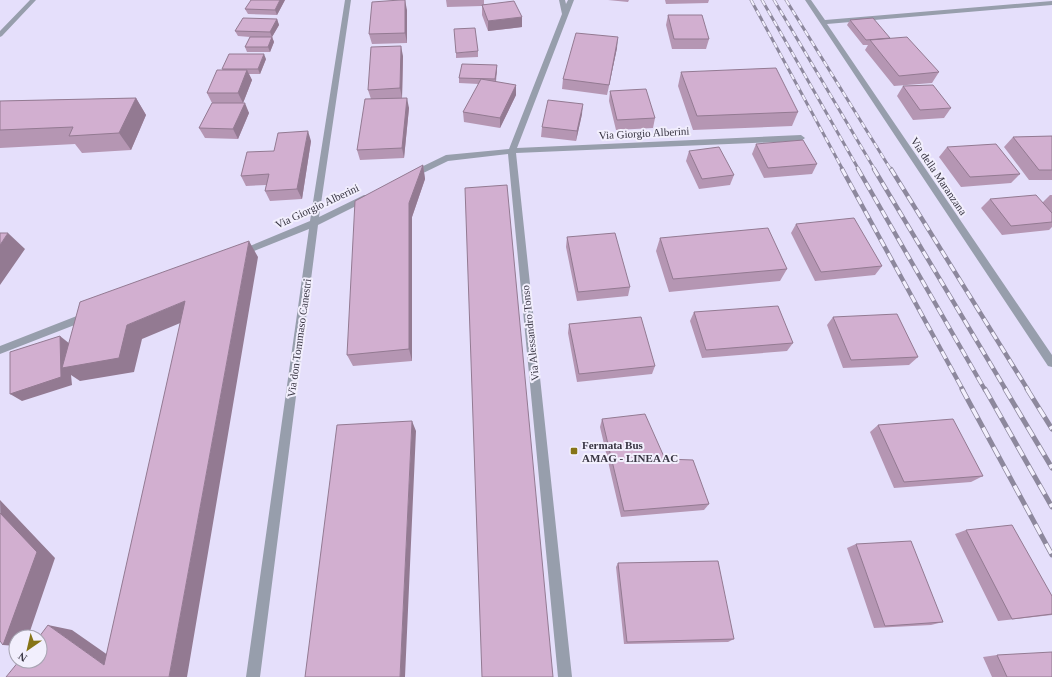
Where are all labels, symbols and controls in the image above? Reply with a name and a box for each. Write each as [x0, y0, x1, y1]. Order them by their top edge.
street label: Via Giorgio Alberini [598, 125, 690, 141]
street label: Via della Maranzana [909, 135, 969, 217]
street label: Via Giorgio Alberini [273, 181, 361, 231]
street label: Via don Tommaso Canestri [285, 278, 313, 398]
street label: Via Alessandro Tonso [519, 284, 541, 381]
place label: Fermata Bus AMAG - LINEA AC [582, 439, 678, 464]
marker: Fermata Bus AMAG - LINEA AC [569, 446, 579, 456]
north arrow [8, 629, 48, 669]
text: N [16, 650, 29, 664]

